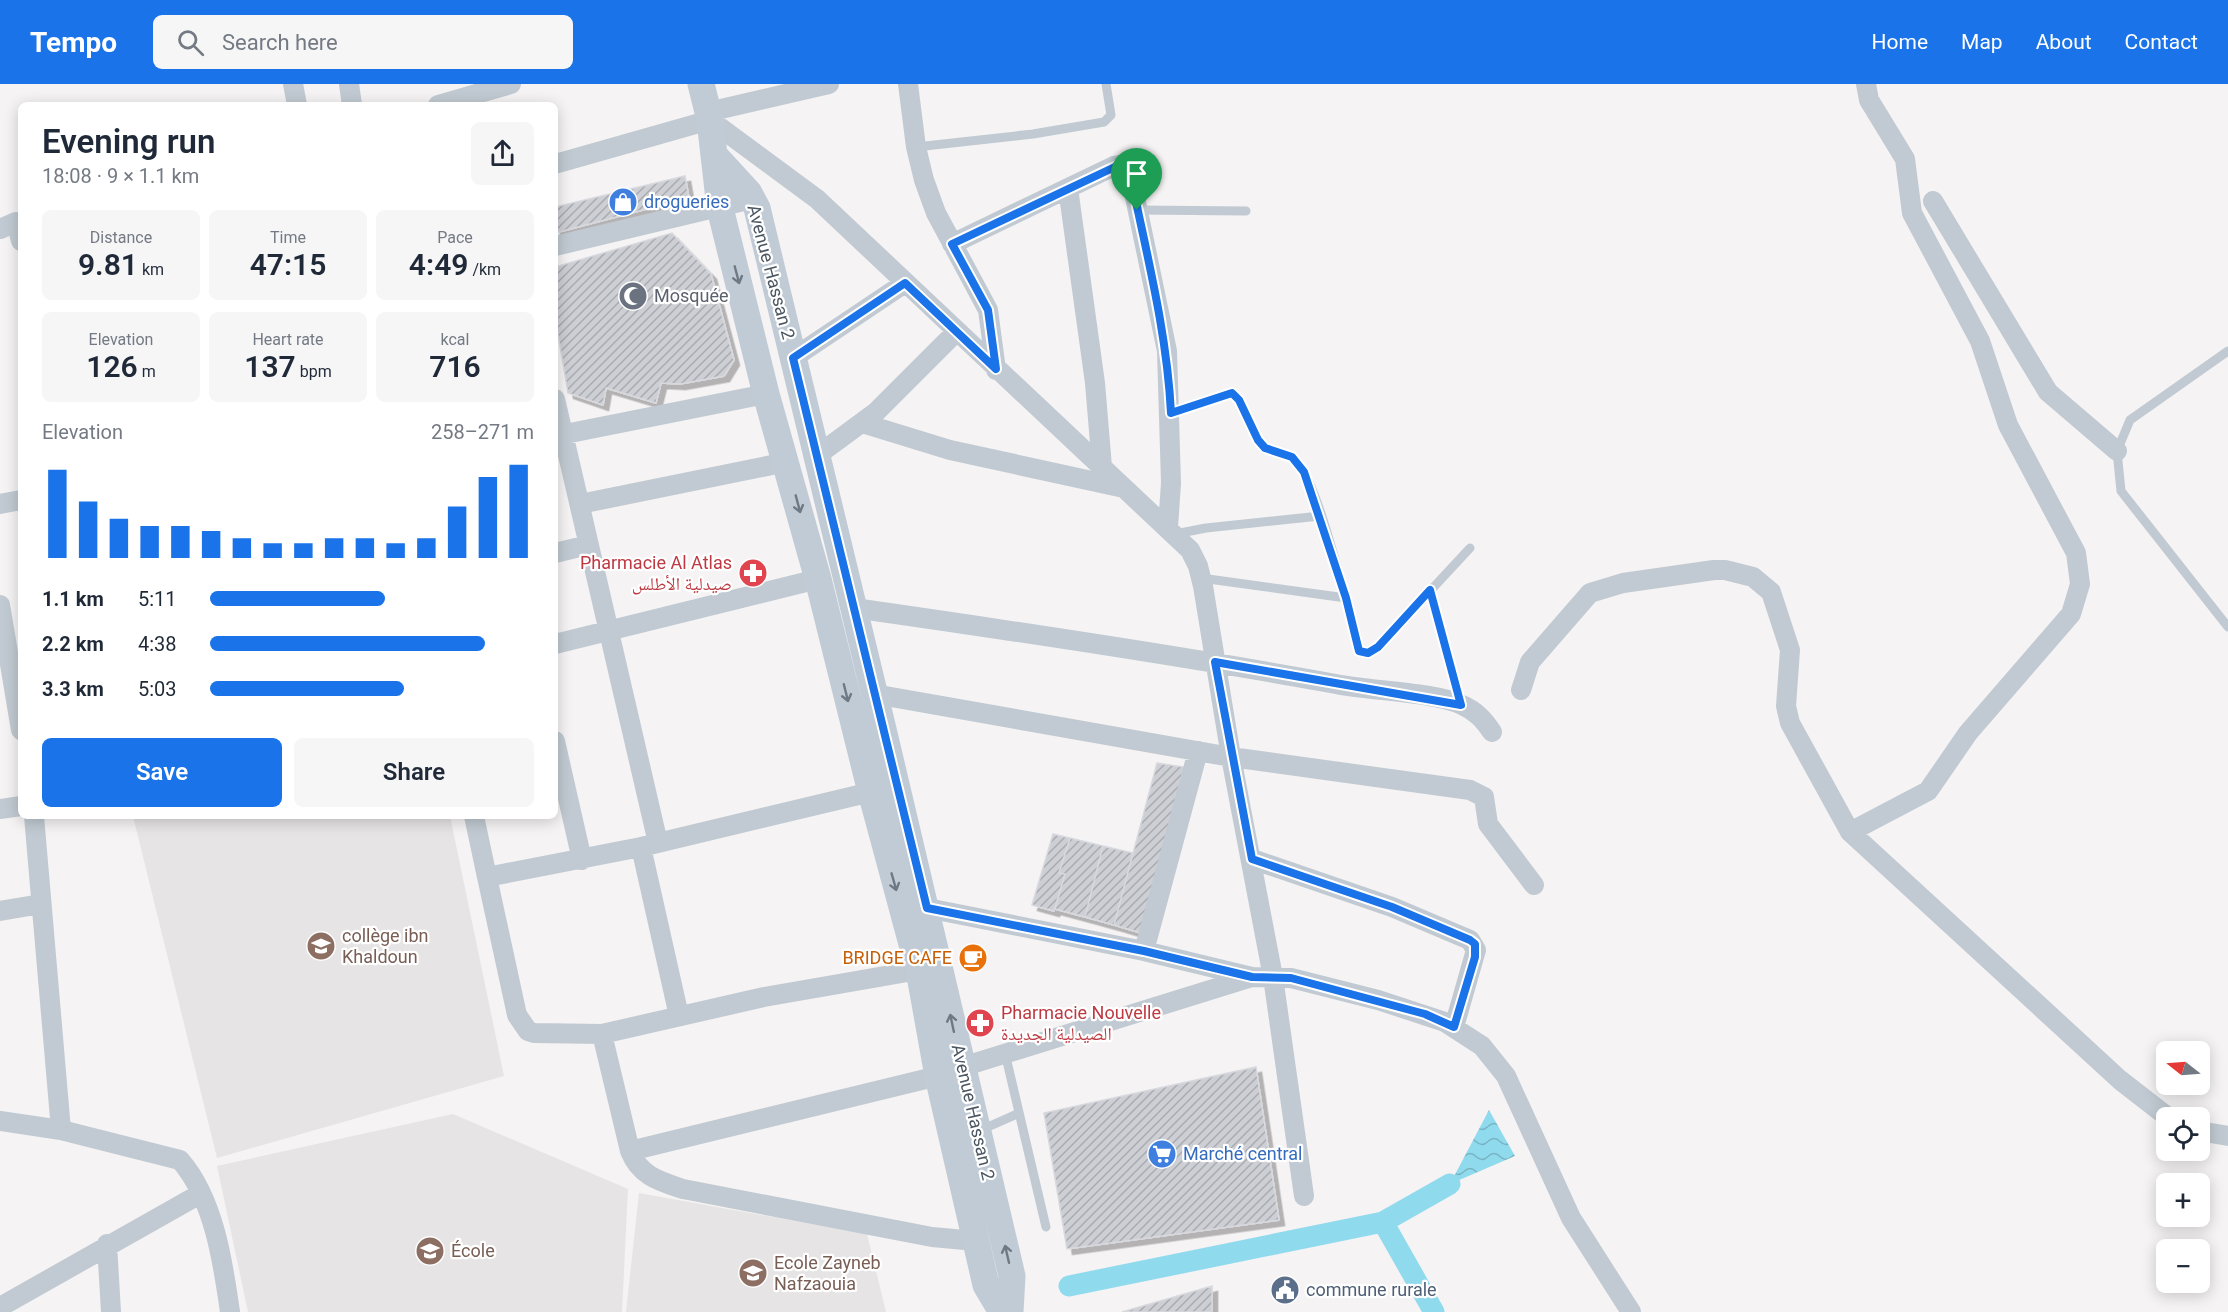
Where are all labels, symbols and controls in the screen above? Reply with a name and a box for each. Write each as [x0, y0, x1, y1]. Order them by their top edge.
search box [153, 15, 573, 69]
text: Tempo [30, 26, 117, 59]
icon: search [174, 26, 207, 59]
text: Search here [222, 30, 338, 55]
text: Home [1872, 30, 1928, 54]
text: Map [1961, 30, 2003, 54]
text: About [2036, 30, 2092, 54]
text: Contact [2125, 30, 2198, 54]
text: Evening run [42, 122, 215, 161]
button: share [471, 122, 534, 185]
pin [1111, 148, 1162, 210]
icon: arrive [1120, 157, 1153, 190]
text: 18:08 · 9 × 1.1 km [42, 164, 199, 188]
shop icon: drogueries [607, 186, 639, 218]
place label: drogueries [644, 191, 729, 212]
street label: Avenue Hassan 2 [743, 202, 800, 342]
text: Distance [90, 228, 152, 247]
text: Time [270, 228, 306, 247]
text: Pace [437, 228, 473, 247]
text: 9.81 [78, 247, 138, 282]
text: 47:15 [250, 247, 326, 282]
text: 4:49 [409, 247, 468, 282]
text: km [138, 260, 164, 279]
text: /km [468, 260, 501, 279]
one-way arrow [732, 265, 743, 284]
mosque icon: Mosquée [617, 280, 649, 312]
place label: Mosquée [654, 285, 729, 306]
text: Elevation [89, 330, 153, 349]
text: Heart rate [252, 330, 324, 349]
text: kcal [441, 330, 469, 349]
text: 126 [86, 349, 138, 384]
text: 137 [244, 349, 296, 384]
text: 716 [429, 349, 481, 384]
text: m [138, 362, 156, 381]
text: bpm [296, 362, 332, 381]
text: Elevation [42, 420, 123, 444]
text: 258–271 m [431, 420, 534, 444]
one-way arrow [793, 494, 804, 513]
place label: Pharmacie Al Atlas صيدلية الأطلس [580, 552, 732, 595]
pharmacy icon: Pharmacie Al Atlas صيدلية الأطلس [737, 557, 769, 589]
text: 1.1 km [42, 587, 104, 611]
text: 5:11 [138, 587, 177, 611]
text: 2.2 km [42, 632, 104, 656]
text: 4:38 [138, 632, 177, 656]
text: 3.3 km [42, 677, 104, 701]
text: 5:03 [138, 677, 177, 701]
one-way arrow [841, 683, 853, 702]
button: Save [42, 738, 282, 807]
button: Share [294, 738, 534, 807]
one-way arrow [889, 872, 900, 891]
place label: collège ibn Khaldoun [342, 925, 429, 967]
school or university icon: collège ibn Khaldoun [305, 930, 337, 962]
cafe icon: BRIDGE CAFE [957, 942, 989, 974]
place label: BRIDGE CAFE [842, 947, 952, 968]
place label: Pharmacie Nouvelle الصيدلية الجديدة [1001, 1002, 1161, 1044]
pharmacy icon: Pharmacie Nouvelle الصيدلية الجديدة [964, 1007, 996, 1039]
one-way arrow [946, 1014, 958, 1033]
north arrow [2156, 1041, 2210, 1095]
map controls [2156, 1041, 2210, 1293]
street label: Avenue Hassan 2 [948, 1042, 999, 1182]
button: locate [2156, 1107, 2210, 1161]
supermarket icon: Marché central [1146, 1138, 1178, 1170]
place label: Marché central [1183, 1143, 1303, 1164]
button: + [2156, 1173, 2210, 1227]
school or university icon: École [414, 1235, 446, 1267]
button: − [2156, 1239, 2210, 1293]
place label: École [451, 1240, 495, 1261]
one-way arrow [1000, 1245, 1012, 1264]
place label: Ecole Zayneb Nafzaouia [774, 1252, 881, 1294]
school or university icon: Ecole Zayneb Nafzaouia [737, 1257, 769, 1289]
public building icon: commune rurale [1269, 1274, 1301, 1306]
place label: commune rurale [1306, 1279, 1437, 1300]

